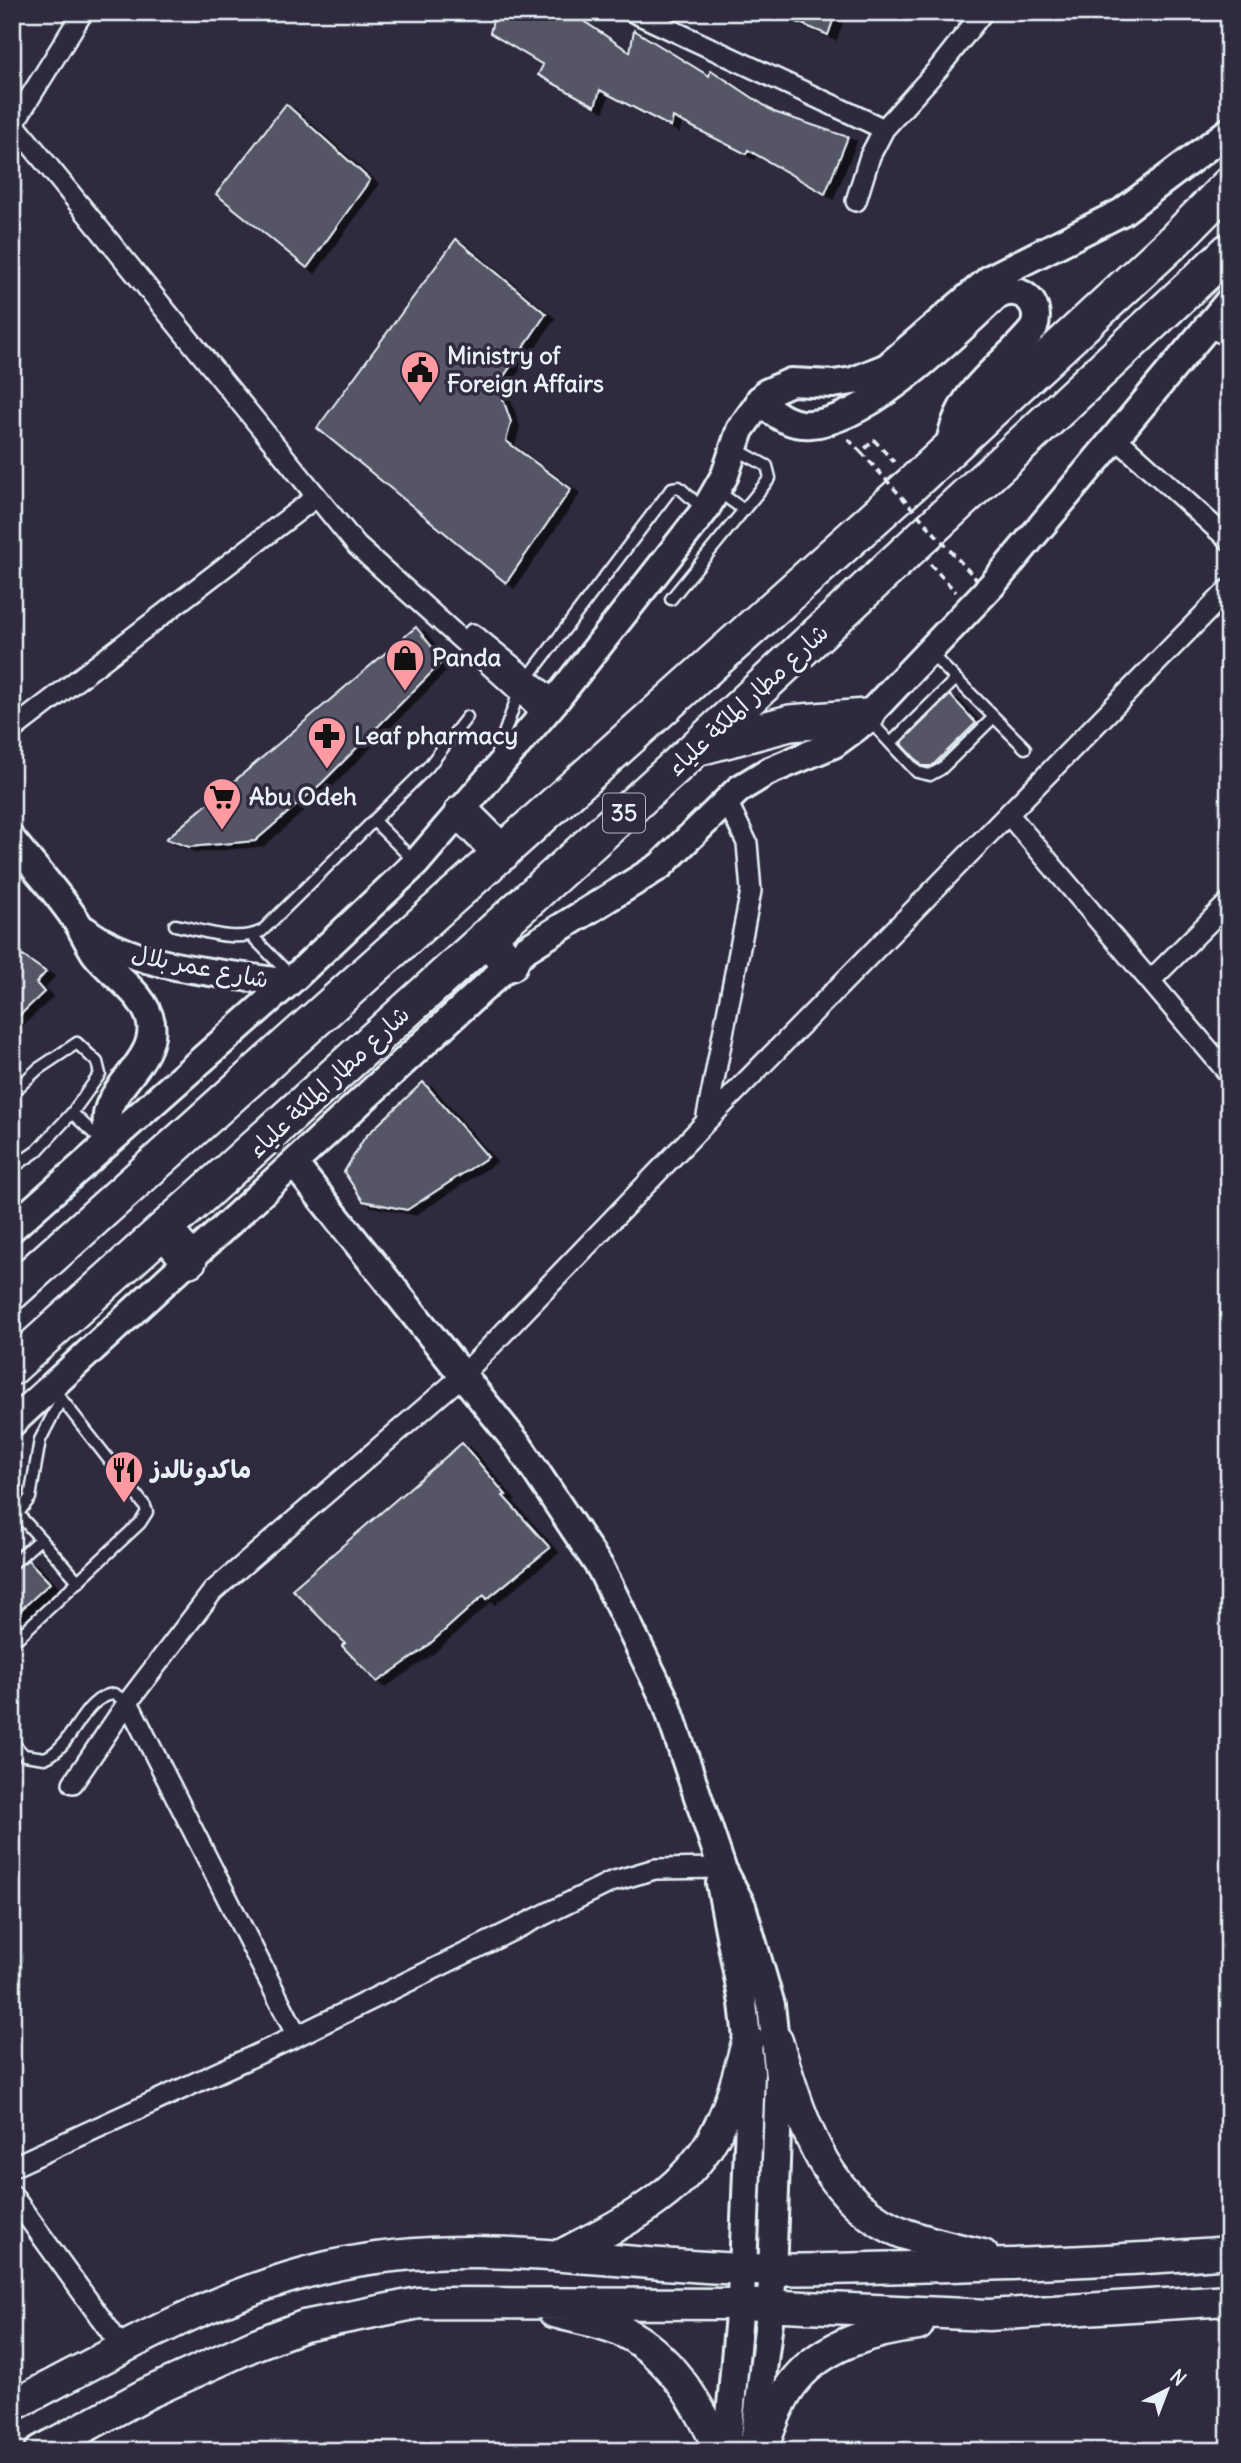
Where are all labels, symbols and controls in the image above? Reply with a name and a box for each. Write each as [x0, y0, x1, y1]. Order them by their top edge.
place label: Ministry of Foreign Affairs [447, 340, 604, 398]
public building icon: Ministry of Foreign Affairs [399, 349, 441, 404]
street label: شارع مطار الملكة علياء [660, 617, 836, 784]
shop icon: Panda [384, 637, 426, 692]
place label: Panda [432, 642, 502, 672]
pharmacy icon: Leaf pharmacy [306, 715, 348, 770]
place label: Leaf pharmacy [354, 720, 518, 750]
supermarket icon: Abu Odeh [201, 776, 243, 831]
place label: Abu Odeh [249, 781, 357, 811]
road number: 35 [603, 793, 645, 832]
street label: شارع عمر بلال [128, 938, 271, 997]
street label: شارع مطار الملكة علياء [241, 999, 417, 1166]
restaurant icon: ماكدونالدز [103, 1449, 145, 1504]
place label: ماكدونالدز [149, 1454, 251, 1486]
north arrow [1132, 2354, 1202, 2424]
text: N [1165, 2364, 1191, 2391]

